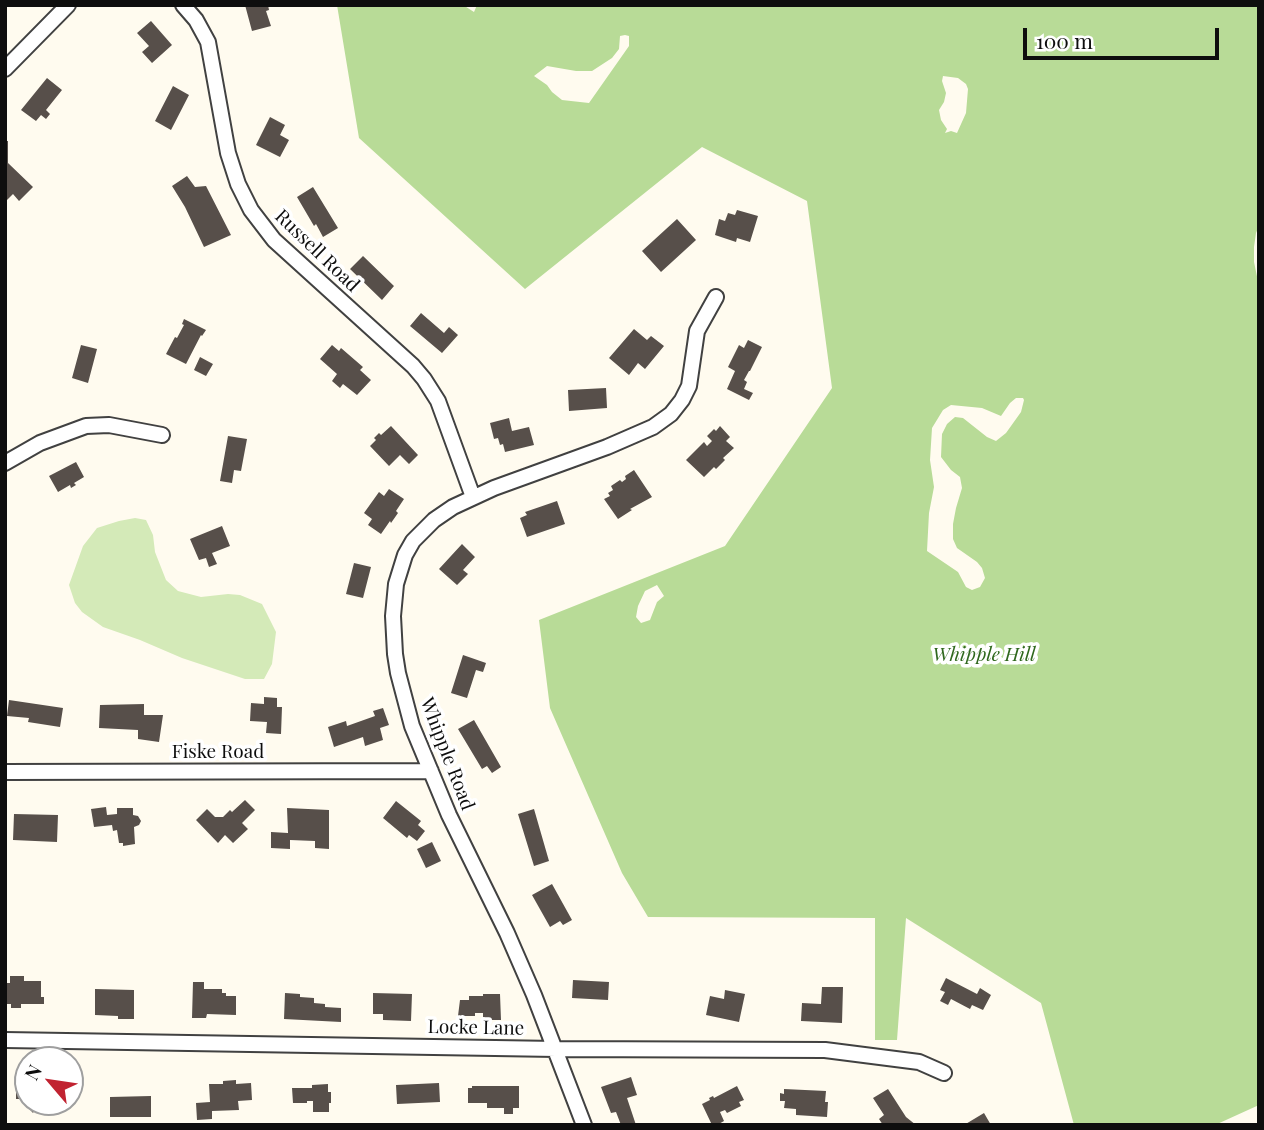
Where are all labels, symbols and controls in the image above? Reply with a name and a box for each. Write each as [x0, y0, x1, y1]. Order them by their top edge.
scale bar [1026, 14, 1222, 58]
text: 100 m [1036, 26, 1093, 54]
street label: Russell Road [270, 205, 364, 297]
park label: Whipple Hill [932, 644, 1036, 666]
street label: Whipple Road [415, 695, 479, 813]
street label: Fiske Road [172, 741, 264, 763]
street label: Locke Lane [427, 1016, 525, 1040]
north arrow [14, 1046, 84, 1116]
text: N [18, 1059, 47, 1084]

